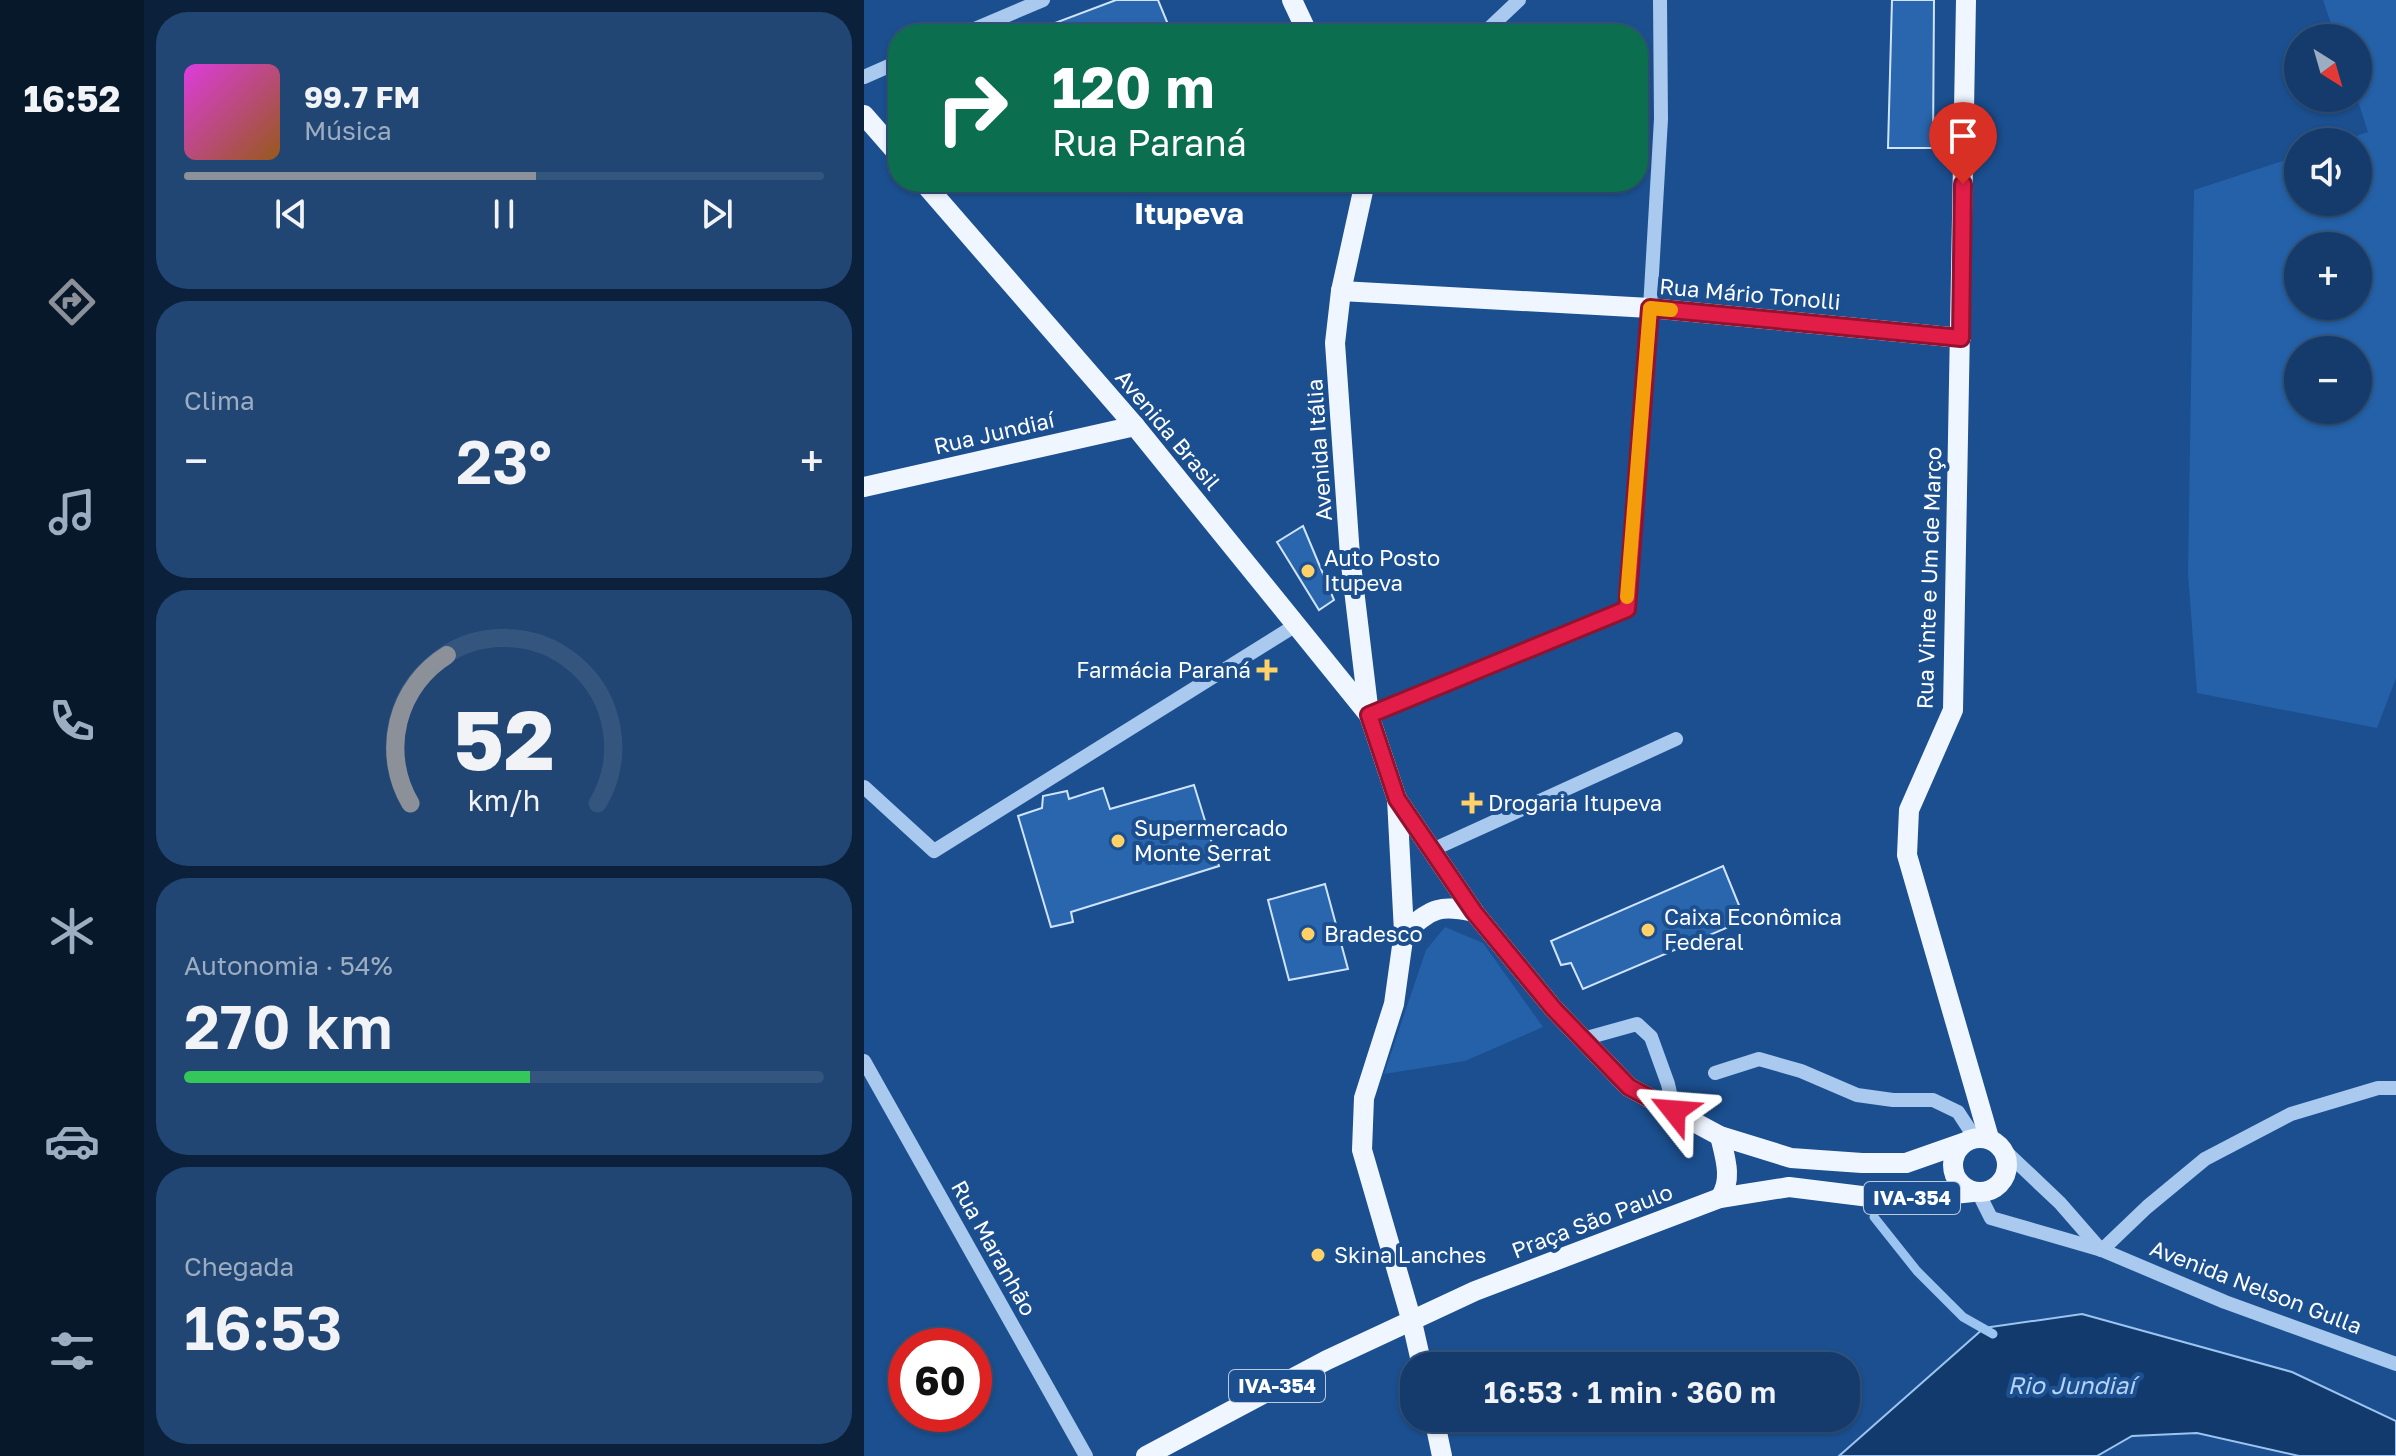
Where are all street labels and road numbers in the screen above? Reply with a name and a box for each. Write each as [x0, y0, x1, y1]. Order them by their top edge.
street label: Rua Mário Tonolli [1658, 272, 1842, 315]
street label: Avenida Brasil [1110, 364, 1227, 495]
street label: Avenida Itália [1300, 378, 1337, 522]
street label: Rua Jundiaí [931, 405, 1059, 459]
street label: Rua Vinte e Um de Março [1910, 446, 1947, 710]
street label: Rua Maranhão [946, 1175, 1043, 1320]
street label: Praça São Paulo [1507, 1177, 1676, 1264]
road number: IVA-354 [1864, 1182, 1960, 1214]
street label: Avenida Nelson Gulla [2146, 1234, 2366, 1339]
road number: IVA-354 [1229, 1370, 1325, 1402]

